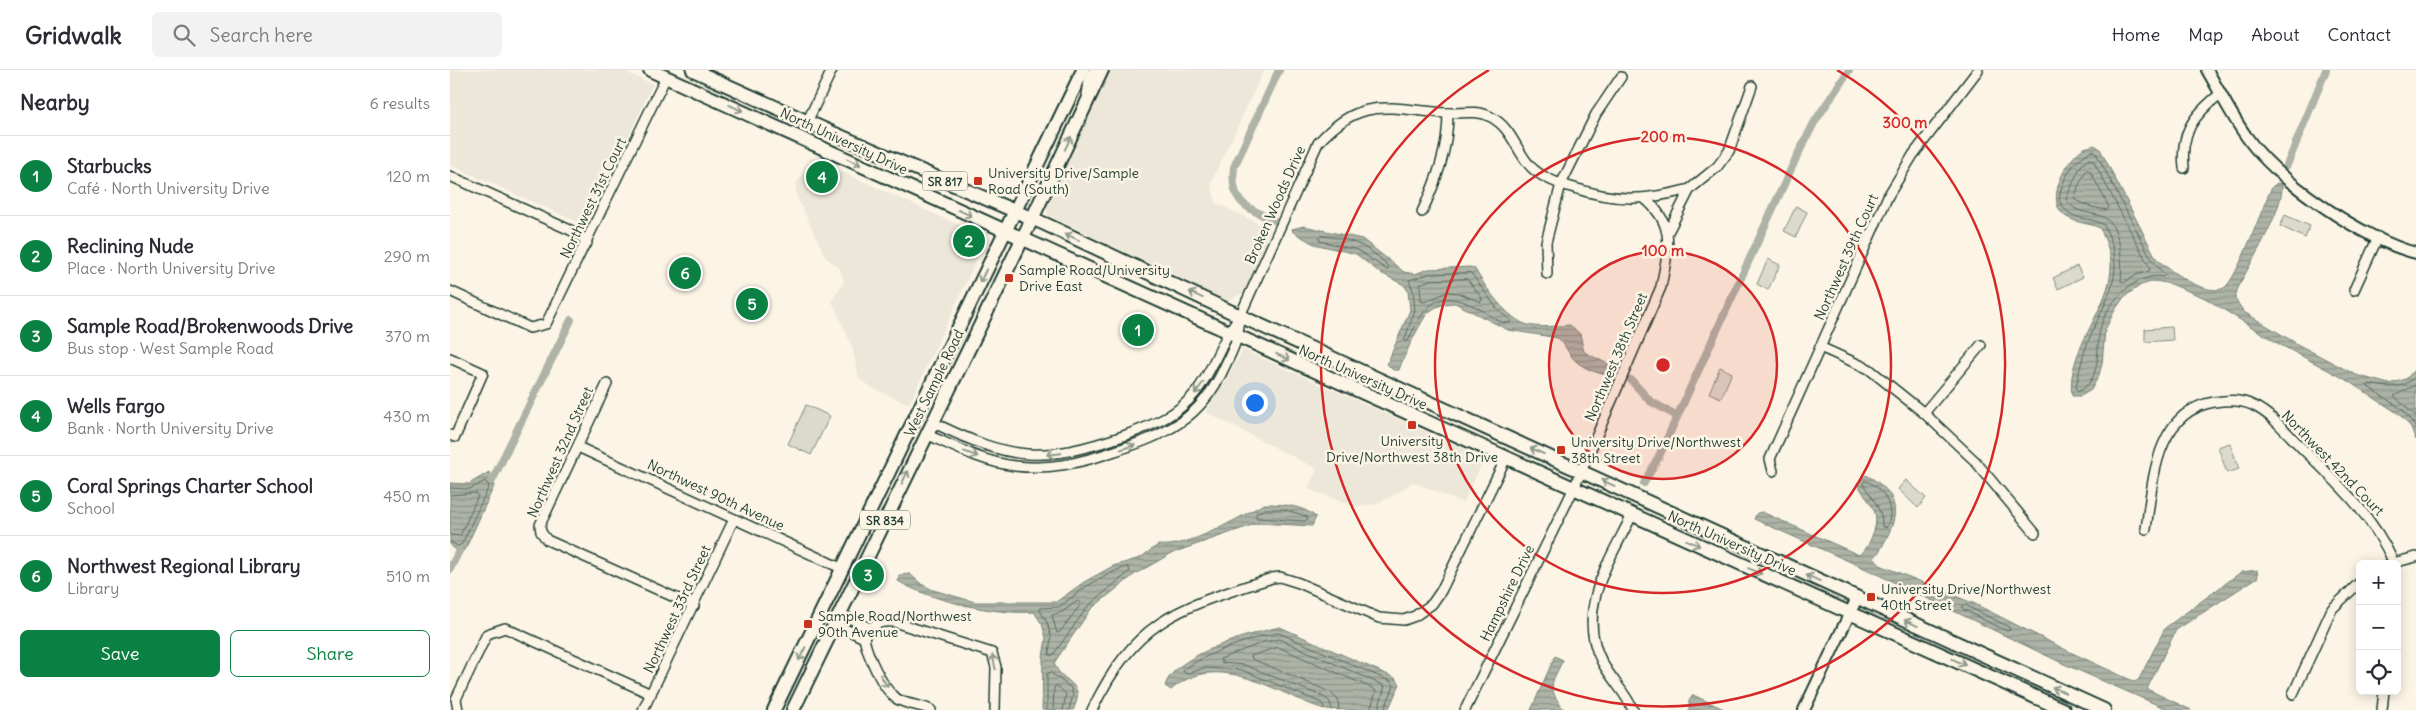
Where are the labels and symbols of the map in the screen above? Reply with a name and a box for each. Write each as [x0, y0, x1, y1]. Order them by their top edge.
one-way arrow [728, 104, 743, 114]
street label: North University Drive [777, 104, 911, 178]
text: 300 m [1883, 113, 1928, 132]
text: 200 m [1641, 127, 1685, 146]
street label: Northwest 31st Court [556, 134, 630, 261]
one-way arrow [1064, 136, 1073, 151]
street label: Broken Woods Drive [1241, 143, 1309, 267]
pin: 4 [806, 158, 838, 196]
one-way arrow [847, 158, 862, 168]
place label: University Drive/Sample Road (South) [988, 164, 1139, 198]
road number: SR 817 [922, 172, 968, 190]
marker: University Drive/Sample Road (South) [972, 175, 984, 187]
street label: Northwest 39th Court [1810, 191, 1882, 323]
one-way arrow [957, 209, 972, 218]
pin: 2 [953, 222, 985, 260]
one-way arrow [1064, 232, 1079, 242]
text: 100 m [1642, 241, 1684, 260]
pin: 6 [669, 254, 701, 292]
place label: Sample Road/University Drive East [1019, 261, 1170, 295]
one-way arrow [978, 268, 988, 283]
marker: Sample Road/University Drive East [1003, 272, 1015, 284]
pin: 5 [736, 285, 768, 323]
one-way arrow [1189, 290, 1204, 299]
street label: Northwest 38th Street [1581, 290, 1651, 424]
pin: 1 [1122, 311, 1154, 349]
street label: West Sample Road [900, 326, 968, 440]
street label: North University Drive [1296, 341, 1430, 413]
one-way arrow [1275, 353, 1290, 363]
centre of rings [1654, 356, 1672, 374]
one-way arrow [1193, 381, 1204, 394]
street label: Northwest 32nd Street [523, 383, 597, 520]
your location [1242, 390, 1268, 416]
street label: Northwest 42nd Court [2278, 406, 2388, 520]
marker: University Drive/Northwest 38th Drive [1406, 419, 1418, 431]
place label: University Drive/Northwest 38th Drive [1326, 432, 1498, 466]
place label: University Drive/Northwest 38th Street [1571, 433, 1741, 467]
one-way arrow [1120, 442, 1136, 451]
marker: University Drive/Northwest 38th Street [1555, 444, 1567, 456]
one-way arrow [1530, 445, 1545, 455]
one-way arrow [1047, 449, 1063, 459]
one-way arrow [962, 450, 978, 459]
street label: Northwest 90th Avenue [645, 455, 787, 535]
one-way arrow [901, 470, 911, 485]
one-way arrow [1601, 478, 1616, 488]
street label: North University Drive [1665, 507, 1799, 579]
road number: SR 834 [860, 510, 910, 530]
one-way arrow [1686, 538, 1701, 548]
street label: Northwest 33rd Street [639, 542, 715, 676]
street label: Hampshire Drive [1476, 542, 1538, 644]
pin: 3 [852, 556, 884, 594]
one-way arrow [1747, 566, 1762, 576]
one-way arrow [1806, 572, 1821, 582]
place label: University Drive/Northwest 40th Street [1881, 580, 2051, 614]
marker: University Drive/Northwest 40th Street [1865, 591, 1877, 603]
place label: Sample Road/Northwest 90th Avenue [818, 607, 972, 641]
one-way arrow [1904, 617, 1919, 627]
marker: Sample Road/Northwest 90th Avenue [802, 618, 814, 630]
one-way arrow [797, 646, 806, 661]
one-way arrow [988, 654, 998, 670]
one-way arrow [1951, 657, 1966, 667]
one-way arrow [879, 674, 889, 688]
one-way arrow [2052, 684, 2067, 694]

